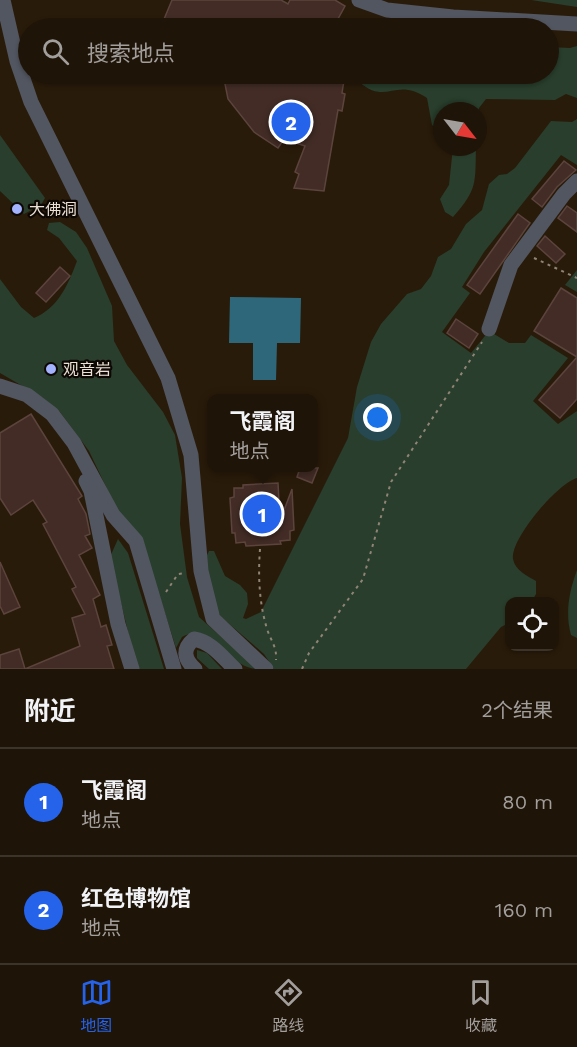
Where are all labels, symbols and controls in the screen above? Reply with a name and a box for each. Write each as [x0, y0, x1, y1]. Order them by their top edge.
search box [18, 18, 559, 84]
icon: search [39, 35, 72, 68]
text: 搜索地点 [87, 41, 175, 66]
pin: 2 [272, 100, 310, 144]
north arrow [433, 102, 487, 156]
place label: 大佛洞 [29, 200, 77, 219]
marker: 大佛洞 [10, 202, 24, 216]
place label: 观音岩 [63, 360, 111, 379]
marker: 观音岩 [44, 362, 58, 376]
popup [207, 394, 318, 472]
your location [363, 403, 392, 432]
text: 飞霞阁 [229, 409, 296, 434]
text: 地点 [229, 439, 269, 463]
pin: 1 [242, 492, 282, 536]
map controls [505, 597, 559, 651]
button: locate [505, 597, 559, 651]
text: 附近 [24, 696, 76, 726]
text: 2个结果 [481, 698, 553, 722]
text: 飞霞阁 [81, 778, 147, 803]
text: 1 [39, 790, 48, 814]
text: 80 m [502, 790, 553, 814]
text: 地点 [81, 808, 121, 832]
text: 红色博物馆 [81, 886, 191, 911]
text: 2 [38, 898, 49, 922]
text: 160 m [495, 898, 553, 922]
text: 地点 [81, 916, 121, 940]
tab: 地图 [80, 976, 113, 1036]
tab: 路线 [272, 976, 305, 1036]
tab: 收藏 [464, 976, 497, 1036]

